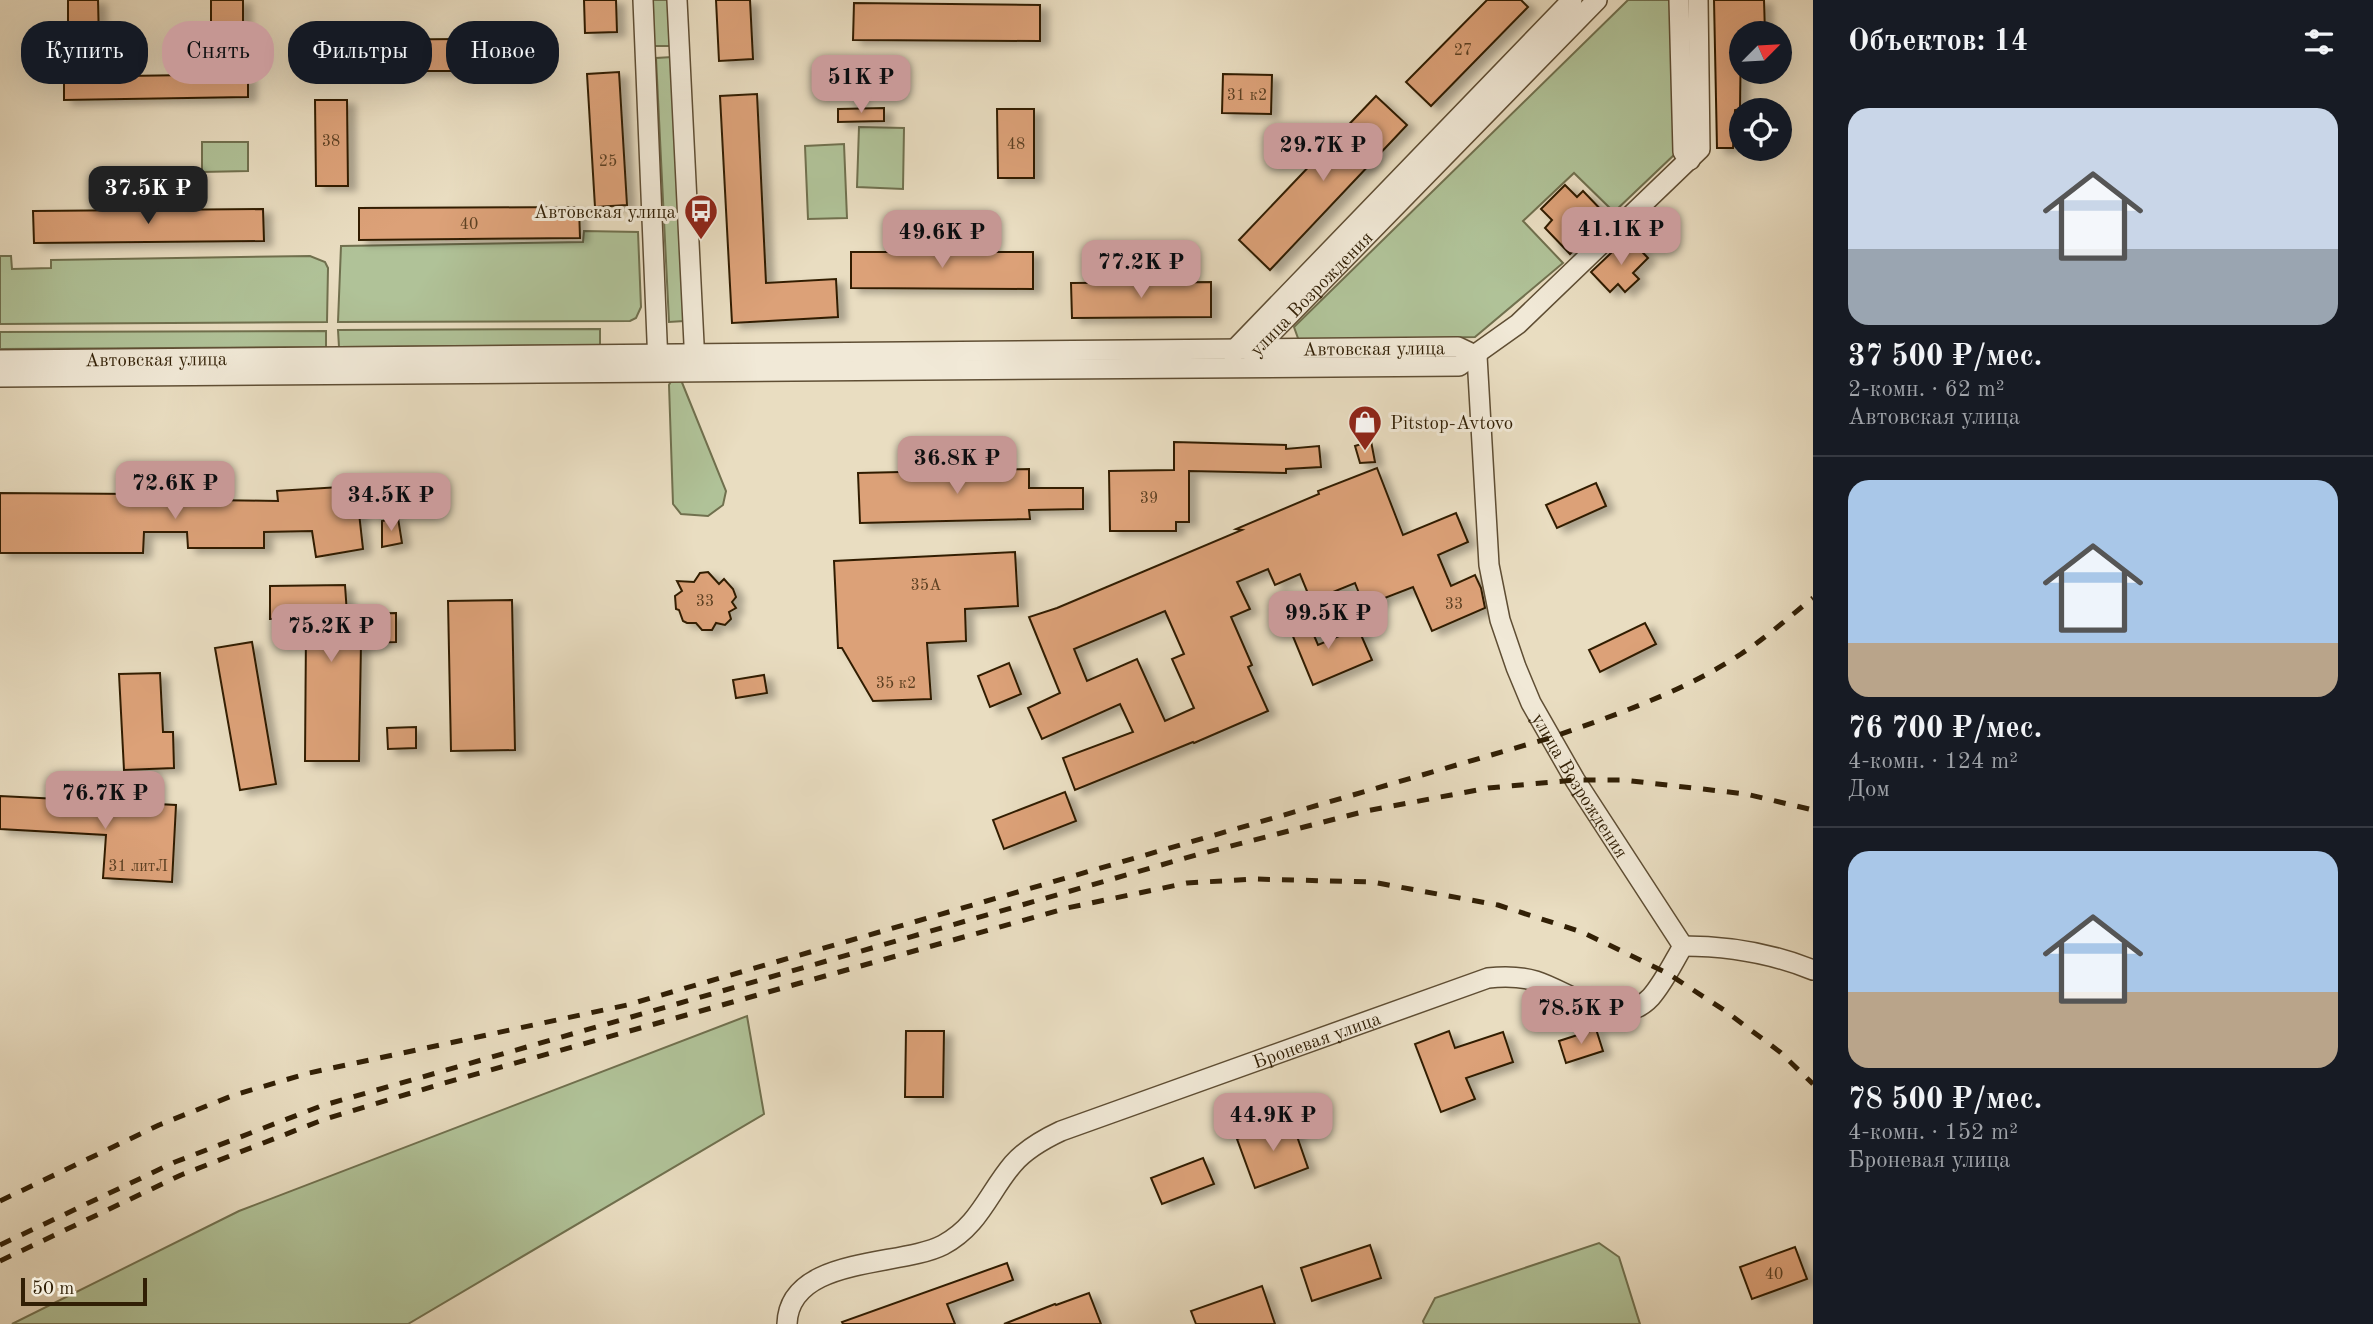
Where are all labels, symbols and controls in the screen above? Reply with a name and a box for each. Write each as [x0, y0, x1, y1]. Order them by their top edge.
chip: Купить [21, 21, 148, 84]
chip: Снять [162, 21, 274, 84]
chip: Фильтры [288, 21, 432, 84]
chip: Новое [446, 21, 559, 84]
north arrow [1729, 21, 1792, 84]
map controls [1729, 21, 1792, 161]
icon: filters [2300, 23, 2338, 61]
text: Объектов: 14 [1848, 27, 2028, 57]
house number: 27 [1454, 43, 1472, 59]
pin: 51K ₽ [812, 55, 910, 115]
text: 51K ₽ [828, 66, 894, 89]
house number: 31 к2 [1227, 88, 1267, 104]
button: locate [1729, 98, 1792, 161]
pin: 29.7K ₽ [1258, 124, 1388, 183]
house number: 38 [322, 134, 340, 150]
text: 29.7K ₽ [1280, 134, 1366, 157]
house number: 48 [1007, 137, 1025, 153]
icon: home [2030, 153, 2156, 279]
house number: 25 [599, 154, 617, 170]
pin: 37.5K ₽ [83, 166, 213, 226]
text: 37.5K ₽ [105, 177, 191, 200]
bus stop icon: Автовская улица [682, 192, 720, 241]
place label: Автовская улица [534, 204, 677, 223]
pin: 41.1K ₽ [1556, 208, 1686, 267]
pin: 49.6K ₽ [877, 210, 1007, 270]
house number: 40 [460, 217, 478, 233]
text: 41.1K ₽ [1578, 218, 1664, 241]
text: 49.6K ₽ [899, 221, 985, 244]
street label: улица Возрождения [1248, 228, 1377, 361]
pin: 77.2K ₽ [1076, 240, 1206, 300]
text: 77.2K ₽ [1098, 251, 1184, 274]
street label: Автовская улица [1303, 340, 1446, 360]
text: 37 500 ₽/мес. [1848, 342, 2042, 372]
street label: Автовская улица [85, 351, 228, 371]
text: 2-комн. · 62 m² [1848, 378, 2005, 401]
shop icon: Pitstop-Avtovo [1346, 403, 1384, 452]
text: Автовская улица [1848, 406, 2020, 429]
place label: Pitstop-Avtovo [1390, 415, 1513, 434]
pin: 36.8K ₽ [892, 436, 1022, 496]
text: 36.8K ₽ [914, 447, 1000, 470]
pin: 72.6K ₽ [110, 462, 240, 521]
text: 72.6K ₽ [132, 472, 218, 495]
pin: 34.5K ₽ [326, 474, 456, 533]
text: 34.5K ₽ [348, 484, 434, 507]
house number: 39 [1140, 491, 1158, 507]
icon: home [2030, 525, 2156, 651]
house number: 35А [911, 578, 941, 594]
pin: 99.5K ₽ [1263, 592, 1393, 651]
house number: 33 [696, 594, 714, 610]
house number: 33 [1445, 597, 1463, 613]
text: 99.5K ₽ [1285, 602, 1371, 625]
pin: 75.2K ₽ [266, 604, 396, 664]
text: 75.2K ₽ [288, 615, 374, 638]
house number: 35 к2 [876, 676, 916, 692]
street label: улица Возрождения [1527, 711, 1630, 862]
text: 76 700 ₽/мес. [1848, 714, 2042, 744]
text: 4-комн. · 124 m² [1848, 750, 2018, 773]
pin: 76.7K ₽ [40, 772, 170, 831]
text: Дом [1848, 778, 1890, 801]
text: 76.7K ₽ [62, 782, 148, 805]
house number: 31 литЛ [108, 859, 168, 875]
icon: home [2030, 896, 2156, 1022]
pin: 78.5K ₽ [1516, 986, 1646, 1046]
text: 78.5K ₽ [1538, 997, 1624, 1020]
street label: Броневая улица [1251, 1010, 1384, 1073]
text: 78 500 ₽/мес. [1848, 1085, 2042, 1115]
pin: 44.9K ₽ [1208, 1094, 1338, 1153]
text: 44.9K ₽ [1230, 1104, 1316, 1127]
text: 4-комн. · 152 m² [1848, 1121, 2018, 1144]
text: Броневая улица [1848, 1149, 2010, 1172]
house number: 40 [1765, 1267, 1783, 1283]
scale bar [21, 1275, 147, 1307]
text: 50 m [32, 1280, 74, 1299]

